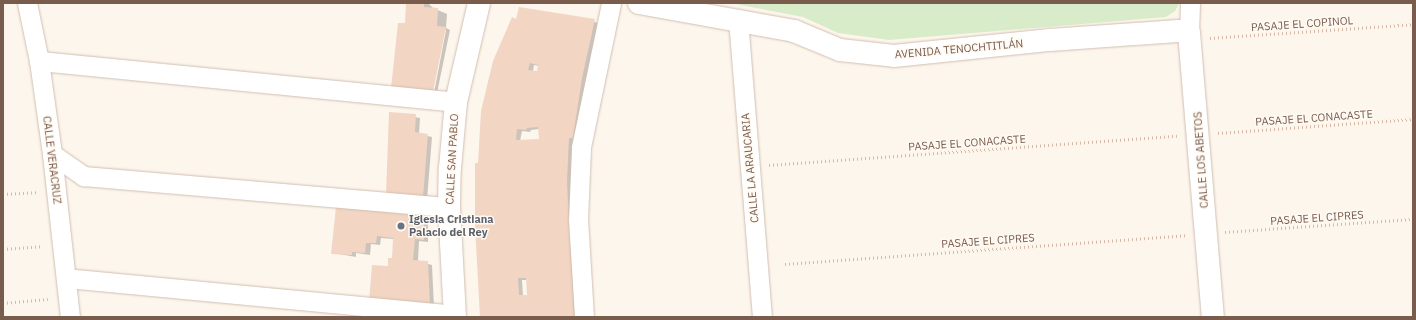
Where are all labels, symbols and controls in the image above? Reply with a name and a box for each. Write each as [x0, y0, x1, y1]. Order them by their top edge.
street label: PASAJE EL COPINOL [1250, 14, 1354, 34]
street label: AVENIDA TENOCHTITLÁN [894, 37, 1024, 61]
street label: PASAJE EL CONACASTE [1255, 107, 1373, 129]
street label: CALLE LOS ABETOS [1191, 111, 1211, 209]
street label: CALLE SAN PABLO [443, 113, 461, 205]
street label: CALLE LA ARAUCARIA [739, 113, 761, 223]
street label: CALLE VERACRUZ [40, 115, 64, 205]
street label: PASAJE EL CONACASTE [908, 132, 1026, 154]
street label: PASAJE EL CIPRES [1270, 208, 1364, 228]
place label: Iglesia Cristiana Palacio del Rey [409, 213, 494, 239]
marker: Iglesia Cristiana Palacio del Rey [396, 221, 406, 231]
street label: PASAJE EL CIPRES [941, 231, 1035, 251]

